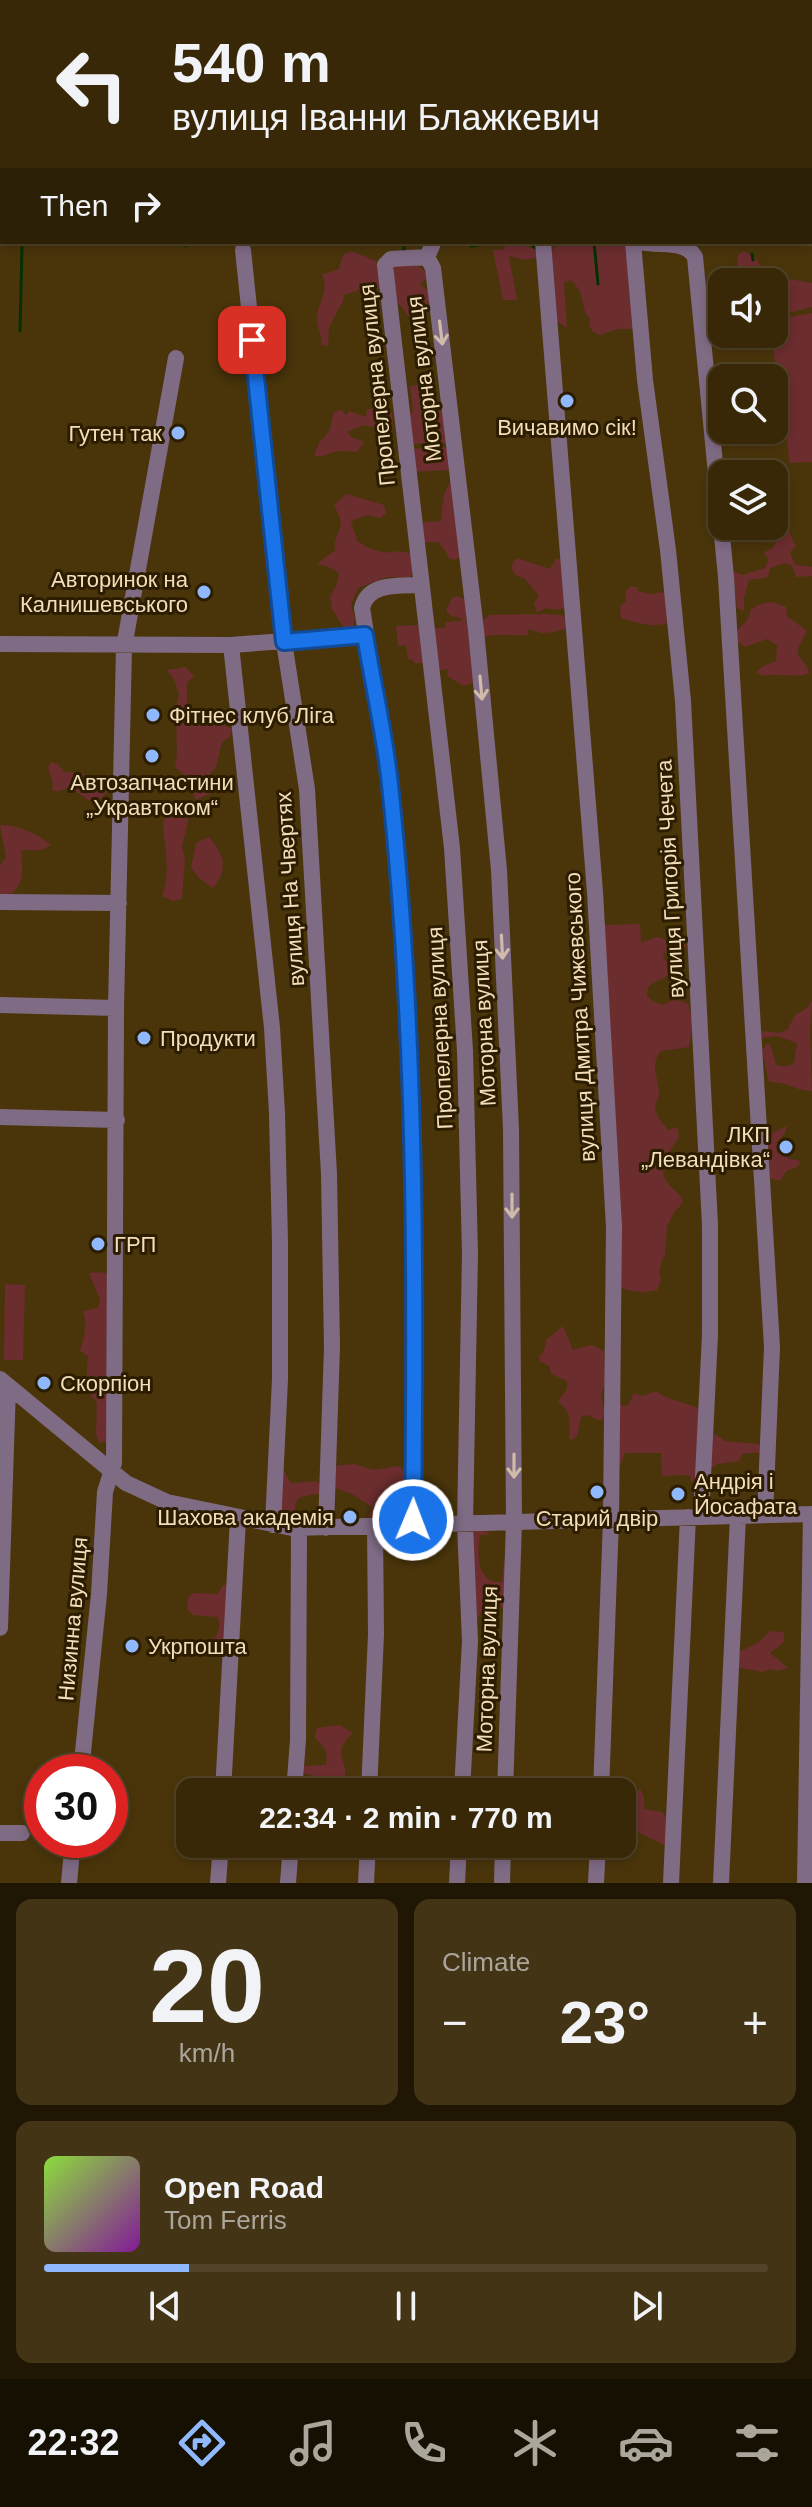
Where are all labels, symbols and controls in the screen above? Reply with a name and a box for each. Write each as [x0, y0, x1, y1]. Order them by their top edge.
text: 540 m [172, 31, 331, 94]
icon: left [40, 32, 144, 136]
text: вулиця Іванни Блажкевич [172, 97, 600, 138]
icon: right [124, 184, 168, 228]
text: Then [40, 189, 108, 222]
map controls [708, 268, 788, 540]
button: sound [708, 268, 788, 348]
street label: Пропелерна вулиця [354, 283, 400, 487]
street label: Моторна вулиця [401, 295, 447, 463]
pin [218, 306, 286, 374]
icon: arrive [230, 318, 274, 362]
one-way arrow [433, 319, 448, 345]
button: search [708, 364, 788, 444]
marker: Вичавимо сік! [558, 392, 576, 410]
place label: Вичавимо сік! [497, 415, 637, 440]
place label: Гутен так [69, 421, 162, 446]
marker: Гутен так [169, 424, 187, 442]
button: layers [708, 460, 788, 540]
place label: Авторинок на Калнишевського [20, 567, 189, 617]
marker: Авторинок на Калнишевського [195, 583, 213, 601]
one-way arrow [474, 674, 489, 701]
place label: Фітнес клуб Ліга [169, 703, 335, 728]
marker: Фітнес клуб Ліга [144, 706, 162, 724]
marker: Автозапчастини „Укравтоком“ [143, 747, 161, 765]
street label: вулиця Григорія Чечета [651, 758, 689, 999]
place label: Автозапчастини „Укравтоком“ [70, 770, 234, 820]
street label: вулиця На Чвертях [271, 791, 309, 987]
street label: вулиця Дмитра Чижевського [560, 871, 600, 1163]
street label: Пропелерна вулиця [422, 926, 458, 1130]
one-way arrow [495, 933, 510, 960]
street label: Моторна вулиця [467, 939, 501, 1107]
place label: Продукти [160, 1026, 256, 1051]
marker: Продукти [135, 1029, 153, 1047]
place label: ЛКП „Левандівка“ [641, 1122, 770, 1172]
marker: ЛКП „Левандівка“ [777, 1138, 795, 1156]
one-way arrow [504, 1192, 520, 1219]
place label: ГРП [114, 1232, 156, 1257]
marker: ГРП [89, 1235, 107, 1253]
place label: Скорпіон [60, 1371, 151, 1396]
marker: Скорпіон [35, 1374, 53, 1392]
one-way arrow [506, 1452, 522, 1479]
place label: Андрія і Йосафата [694, 1469, 798, 1519]
position arrow [371, 1478, 455, 1562]
marker: Старий двір [588, 1483, 606, 1501]
marker: Андрія і Йосафата [669, 1485, 687, 1503]
place label: Шахова академія [157, 1505, 334, 1530]
place label: Старий двір [536, 1506, 658, 1531]
marker: Шахова академія [341, 1508, 359, 1526]
street label: Низинна вулиця [53, 1536, 93, 1702]
street label: Моторна вулиця [472, 1585, 502, 1753]
place label: Укрпошта [148, 1634, 247, 1659]
marker: Укрпошта [123, 1637, 141, 1655]
speed limit sign: 30 [24, 1754, 128, 1858]
text: 22:34 · 2 min · 770 m [259, 1801, 553, 1834]
text: 20 [149, 1928, 265, 2044]
text: Climate [442, 1947, 530, 1977]
text: 23° [560, 1989, 650, 2056]
text: − [442, 1998, 468, 2047]
text: + [742, 1998, 768, 2047]
text: km/h [179, 2038, 235, 2068]
text: Open Road [164, 2171, 324, 2204]
text: Tom Ferris [164, 2205, 287, 2235]
icon: previous [143, 2284, 187, 2328]
icon: pause [384, 2284, 428, 2328]
icon: next [625, 2284, 669, 2328]
icon: directions [174, 2415, 230, 2471]
icon: music [285, 2415, 341, 2471]
icon: phone [396, 2415, 452, 2471]
icon: climate [507, 2415, 563, 2471]
icon: car [618, 2415, 674, 2471]
icon: filters [729, 2415, 785, 2471]
text: 22:32 [27, 2422, 120, 2463]

